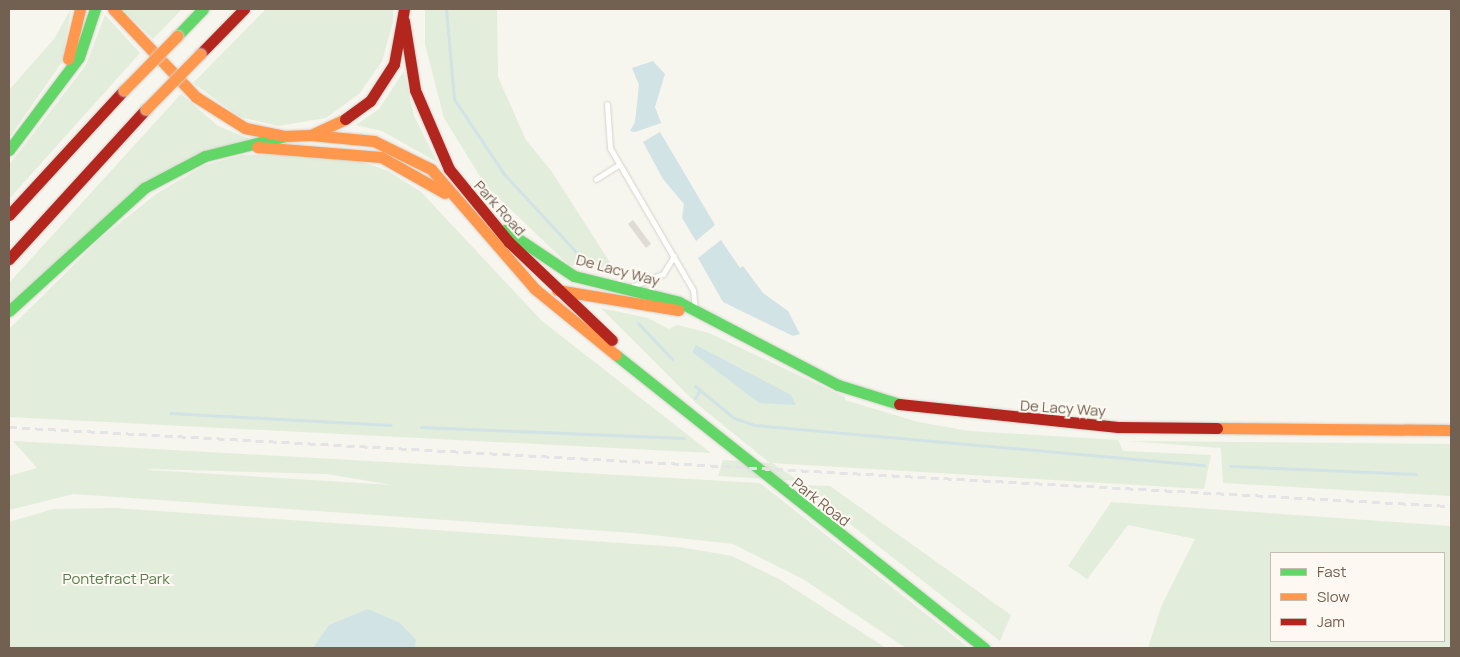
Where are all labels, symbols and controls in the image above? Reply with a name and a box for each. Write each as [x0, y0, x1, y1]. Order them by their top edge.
street label: Park Road [470, 177, 530, 239]
street label: De Lacy Way [574, 250, 662, 290]
street label: De Lacy Way [1020, 396, 1106, 420]
street label: Park Road [788, 474, 854, 530]
legend [1270, 552, 1445, 642]
text: Fast [1317, 561, 1346, 582]
park label: Pontefract Park [62, 570, 170, 588]
text: Slow [1317, 586, 1350, 607]
text: Jam [1317, 611, 1345, 632]

